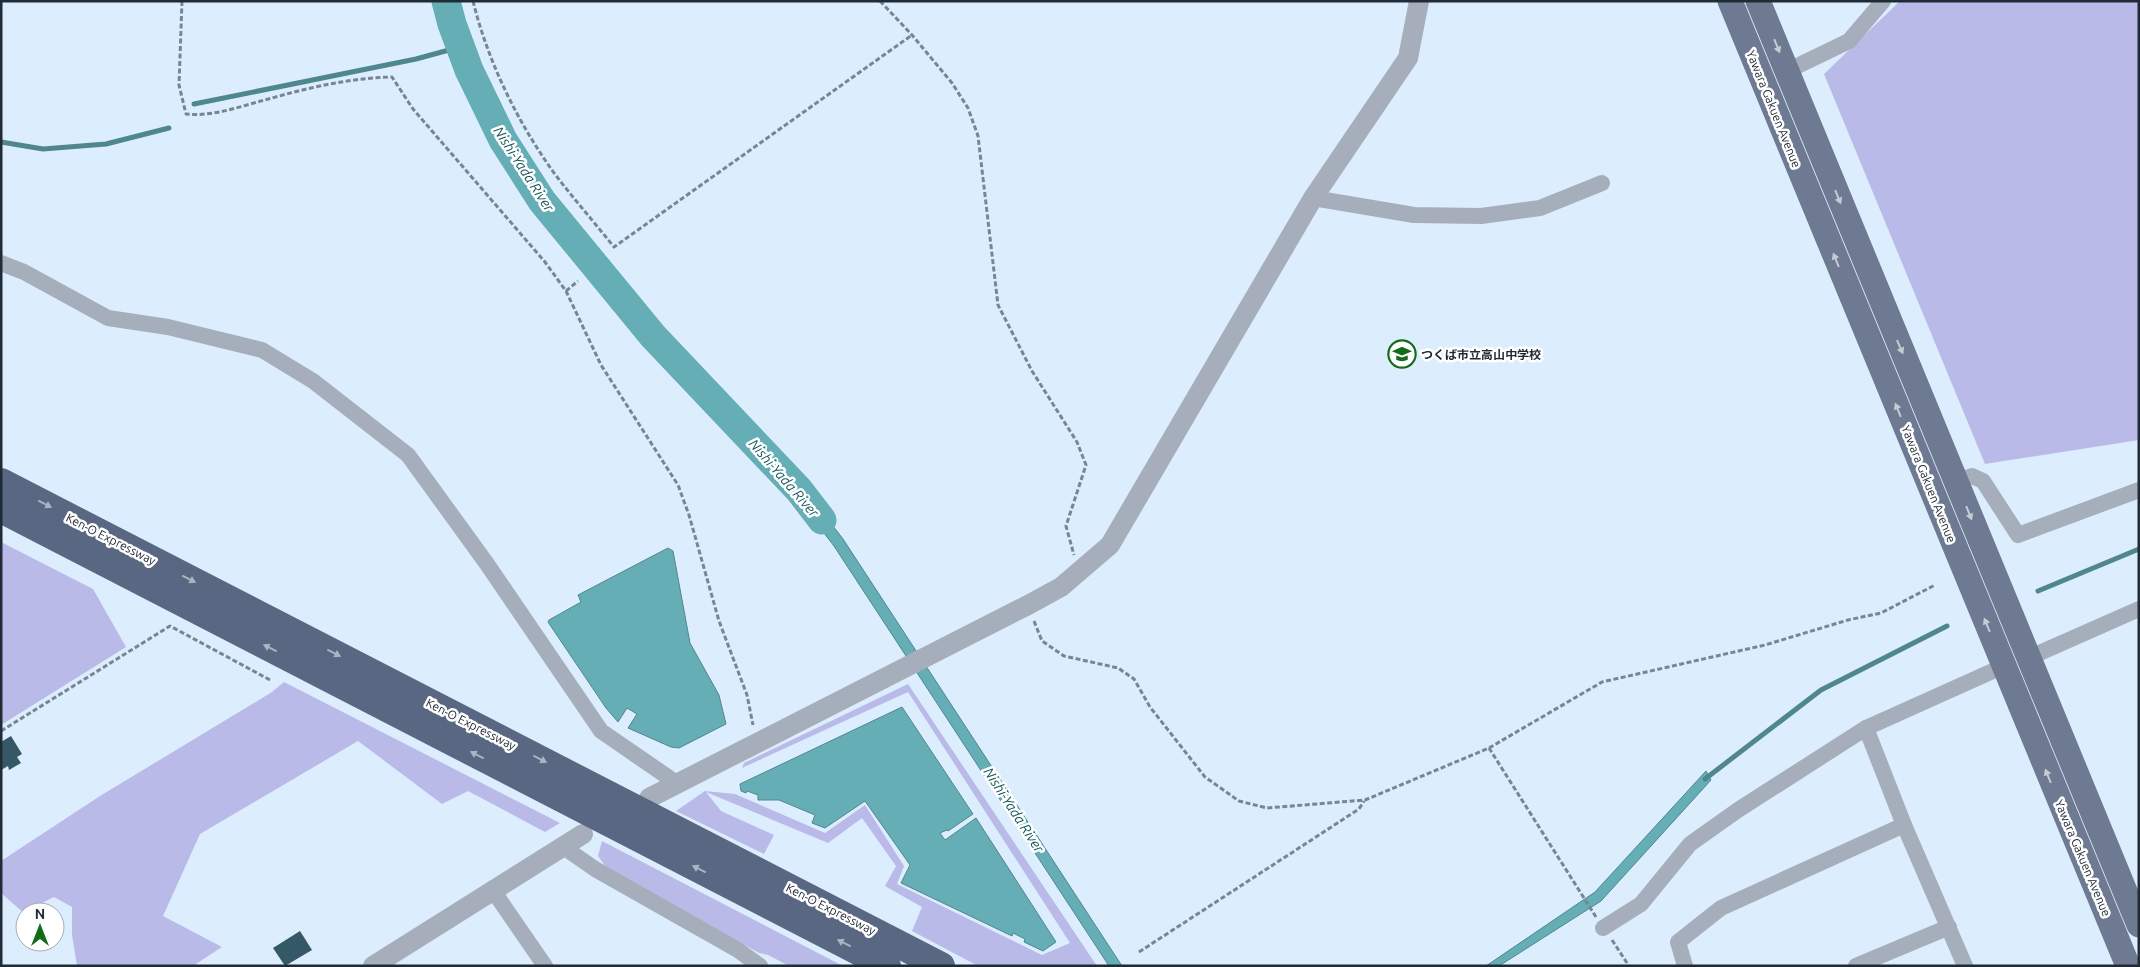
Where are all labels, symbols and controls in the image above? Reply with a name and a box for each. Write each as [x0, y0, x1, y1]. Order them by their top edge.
one-way arrow [1773, 39, 1781, 54]
street label: Yawara Gakuen Avenue [1745, 48, 1803, 170]
water label: Nishi-Yada River [491, 124, 558, 215]
one-way arrow [1834, 190, 1842, 205]
one-way arrow [1832, 253, 1840, 267]
school or university icon: つくば市立高山中学校 [1387, 339, 1417, 369]
one-way arrow [1896, 340, 1904, 354]
place label: つくば市立高山中学校 [1421, 348, 1541, 361]
one-way arrow [1894, 403, 1902, 417]
street label: Yawara Gakuen Avenue [1900, 423, 1958, 545]
water label: Nishi-Yada River [746, 436, 823, 521]
one-way arrow [37, 500, 52, 508]
one-way arrow [1965, 506, 1973, 521]
street label: Ken-O Expressway [64, 511, 158, 567]
one-way arrow [182, 575, 196, 583]
one-way arrow [1983, 617, 1991, 632]
one-way arrow [263, 644, 278, 652]
one-way arrow [326, 649, 341, 657]
street label: Ken-O Expressway [424, 696, 518, 752]
one-way arrow [470, 751, 484, 759]
one-way arrow [533, 755, 548, 763]
water label: Nishi-Yada River [981, 765, 1048, 856]
one-way arrow [2044, 768, 2052, 783]
street label: Yawara Gakuen Avenue [2053, 798, 2113, 918]
one-way arrow [692, 865, 707, 873]
street label: Ken-O Expressway [784, 881, 878, 937]
north arrow [15, 902, 65, 952]
text: N [35, 906, 45, 922]
one-way arrow [837, 939, 851, 947]

